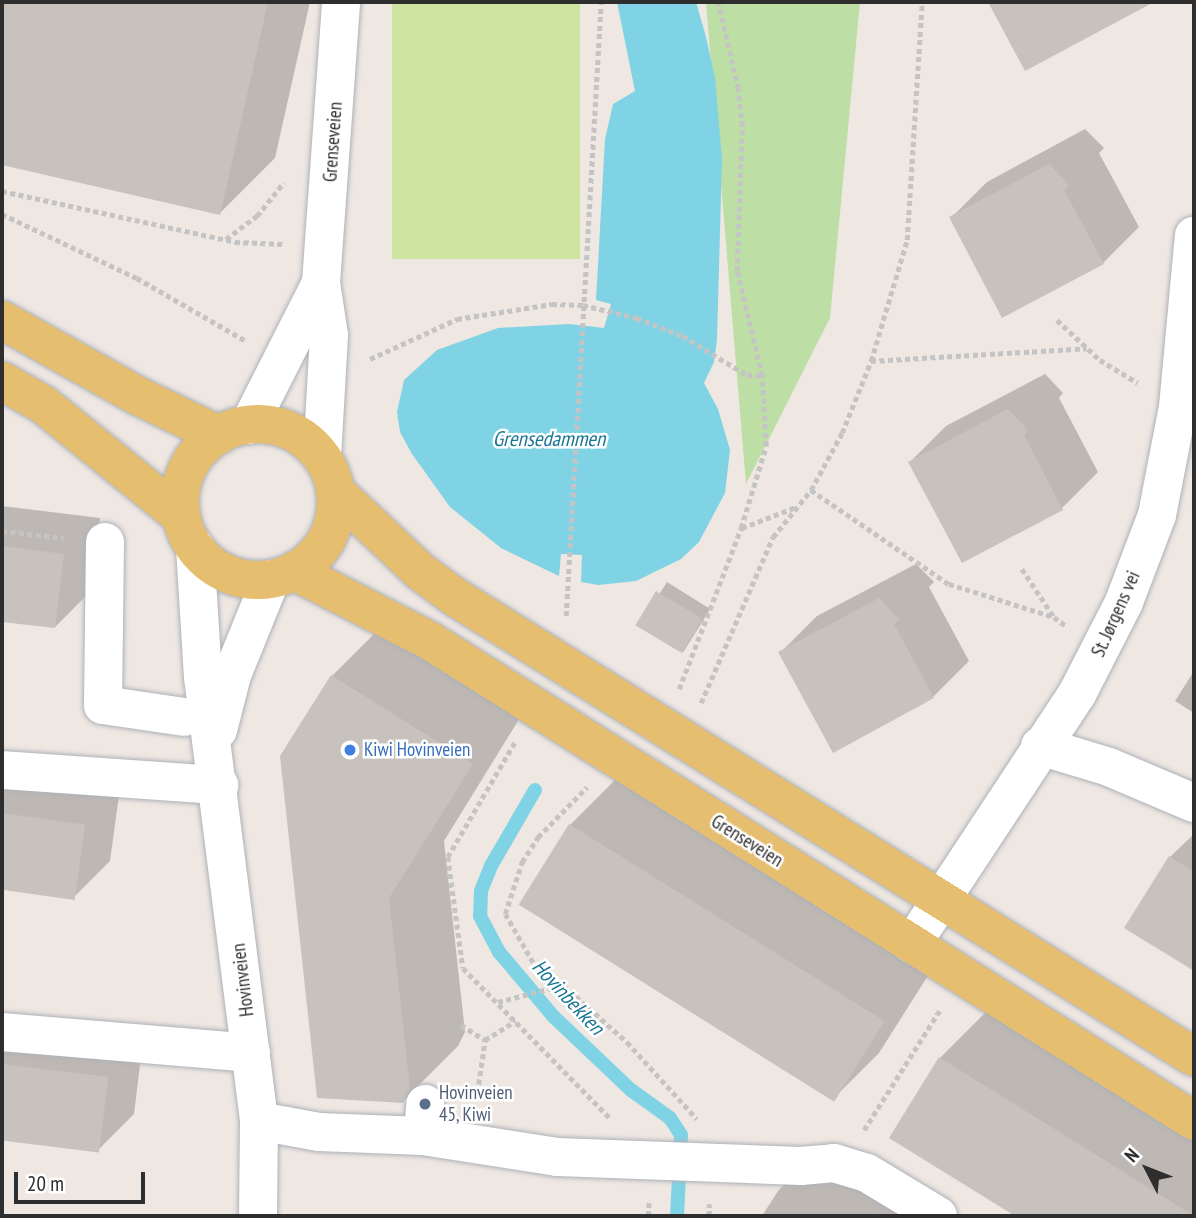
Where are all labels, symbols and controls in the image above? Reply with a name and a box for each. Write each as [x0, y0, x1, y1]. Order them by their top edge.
street label: Grenseveien [319, 101, 347, 183]
water label: Grensedammen [493, 426, 605, 452]
street label: St. Jørgens vei [1087, 567, 1145, 661]
place label: Kiwi Hovinveien [364, 739, 470, 761]
marker: Kiwi Hovinveien [342, 742, 358, 758]
street label: Grenseveien [707, 810, 787, 872]
street label: Hovinveien [227, 942, 259, 1018]
water label: Hovinbekken [527, 954, 609, 1040]
place label: Hovinveien 45, Kiwi [439, 1082, 513, 1126]
marker: Hovinveien 45, Kiwi [417, 1096, 433, 1112]
north arrow [1112, 1134, 1182, 1204]
text: N [1119, 1143, 1144, 1167]
scale bar [18, 1158, 149, 1202]
text: 20 m [27, 1170, 64, 1197]

